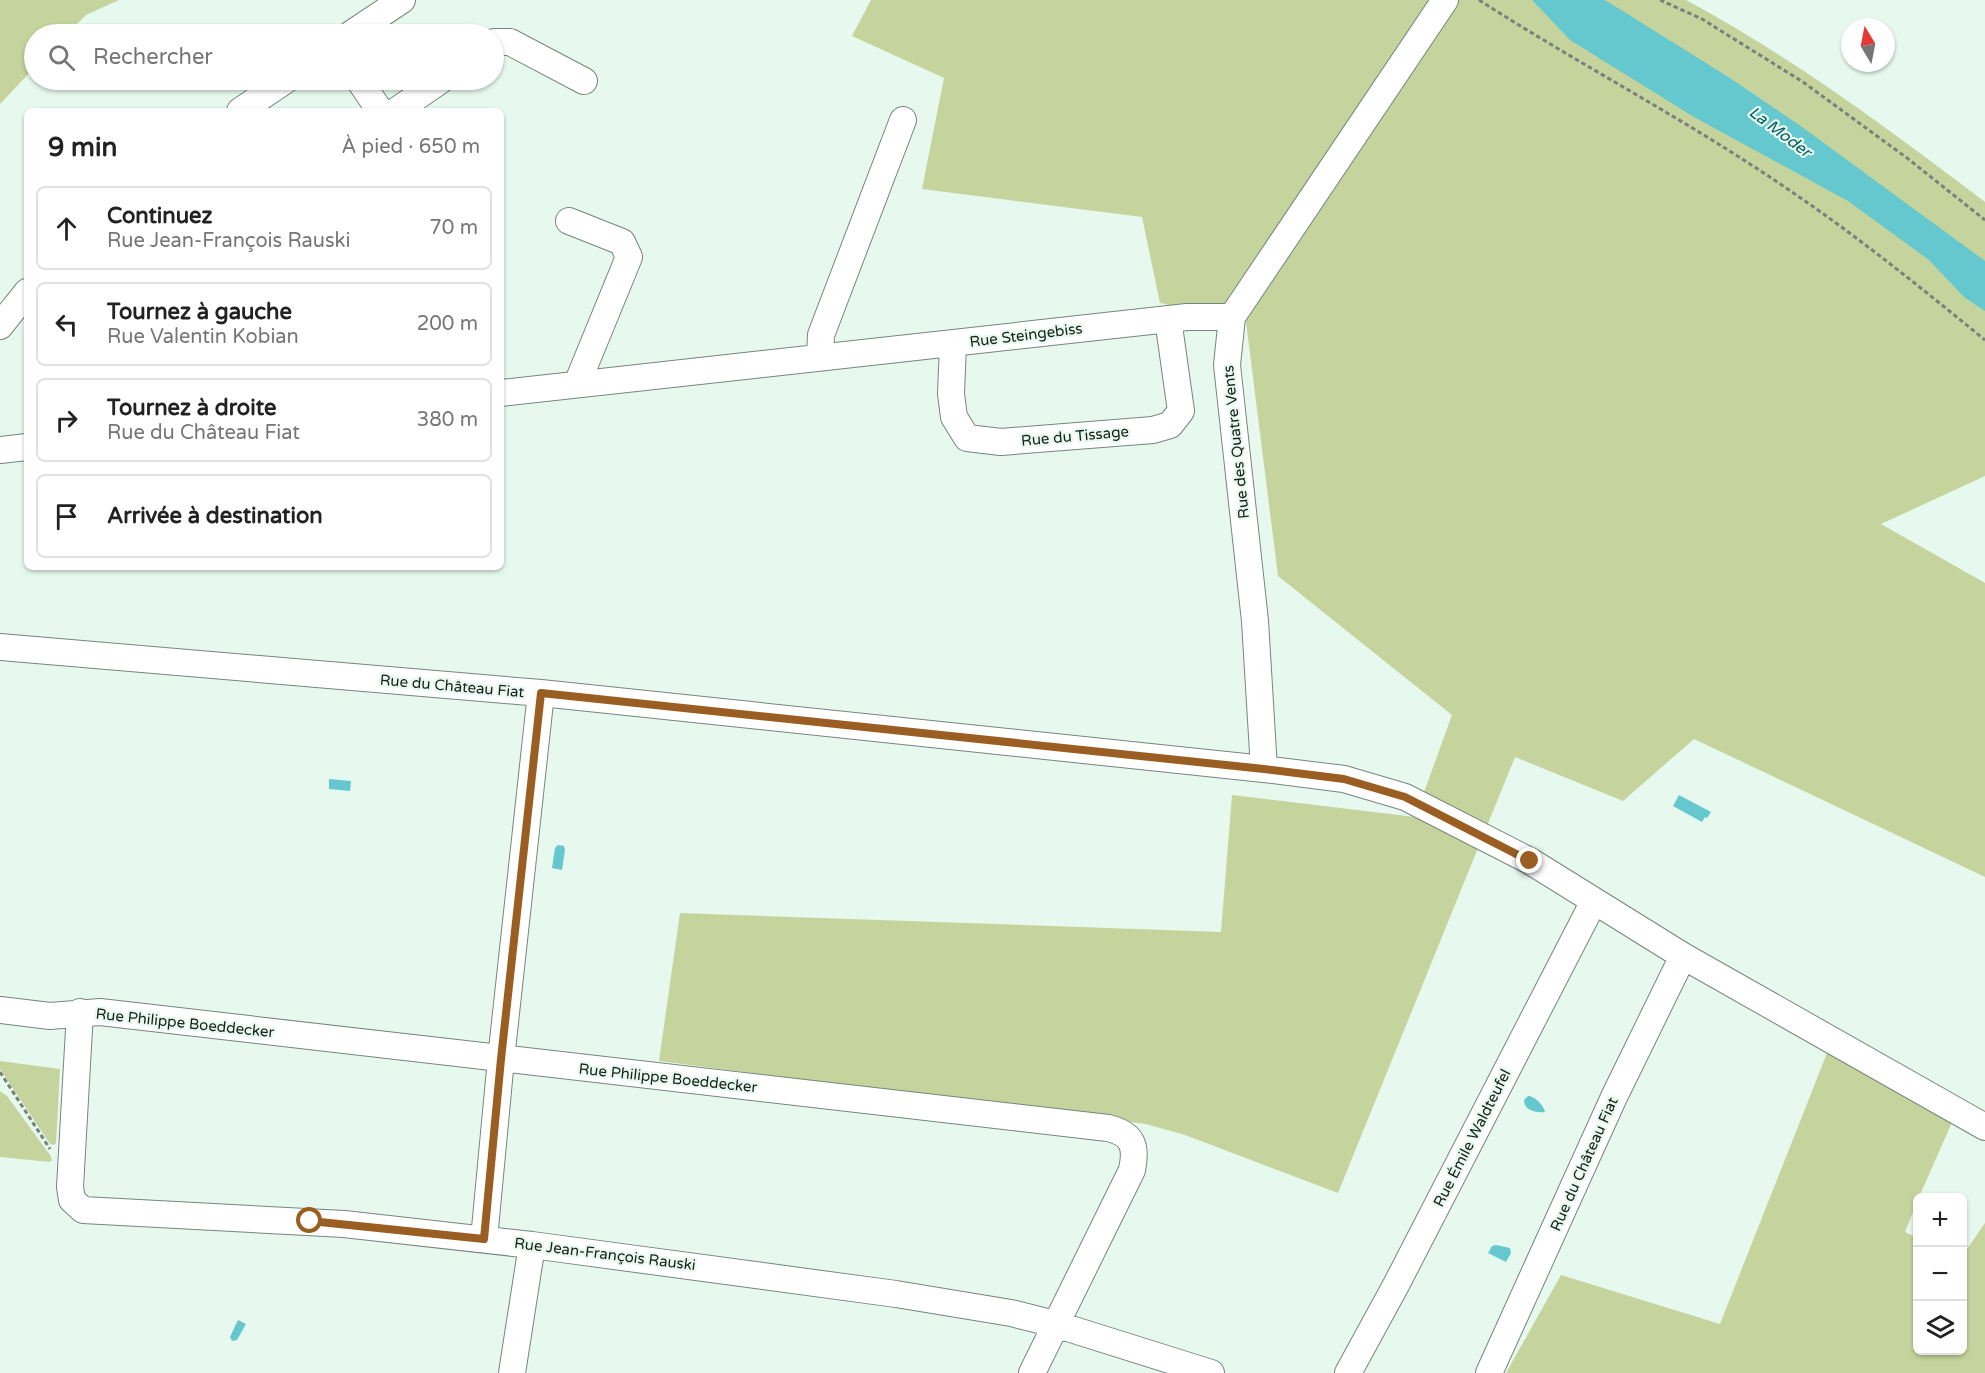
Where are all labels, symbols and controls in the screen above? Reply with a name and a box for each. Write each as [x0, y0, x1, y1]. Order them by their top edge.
north arrow [1841, 18, 1895, 72]
search box [24, 24, 504, 90]
icon: search [45, 41, 78, 74]
text: Rechercher [93, 44, 213, 70]
water label: La Moder [1745, 102, 1817, 163]
text: 9 min [48, 132, 117, 163]
text: À pied · 650 m [342, 135, 480, 159]
text: Continuez [107, 203, 212, 229]
icon: ahead [50, 212, 83, 245]
text: 70 m [429, 216, 478, 240]
text: Rue Jean-François Rauski [107, 229, 350, 253]
text: Tournez à gauche [107, 299, 292, 325]
icon: left [50, 308, 83, 341]
text: 200 m [417, 312, 478, 336]
street label: Rue Steingebiss [968, 319, 1084, 351]
text: Rue Valentin Kobian [107, 325, 299, 349]
street label: Rue des Quatre Vents [1219, 364, 1253, 520]
text: Tournez à droite [107, 395, 276, 421]
icon: right [50, 404, 83, 437]
text: 380 m [417, 408, 478, 432]
text: Rue du Château Fiat [107, 421, 300, 445]
street label: Rue du Tissage [1020, 422, 1130, 450]
icon: arrive [50, 500, 83, 533]
text: Arrivée à destination [107, 503, 323, 529]
street label: Rue du Château Fiat [379, 671, 525, 701]
route end [1516, 847, 1542, 873]
street label: Rue Philippe Boeddecker [95, 1005, 275, 1041]
street label: Rue Philippe Boeddecker [578, 1060, 758, 1096]
street label: Rue Émile Waldteufel [1429, 1066, 1515, 1210]
street label: Rue du Château Fiat [1546, 1094, 1622, 1234]
map controls [1913, 1193, 1967, 1355]
button: + [1913, 1193, 1967, 1247]
route start [296, 1207, 322, 1233]
street label: Rue Jean-François Rauski [513, 1234, 697, 1274]
button: − [1913, 1247, 1967, 1301]
button: layers [1913, 1301, 1967, 1355]

